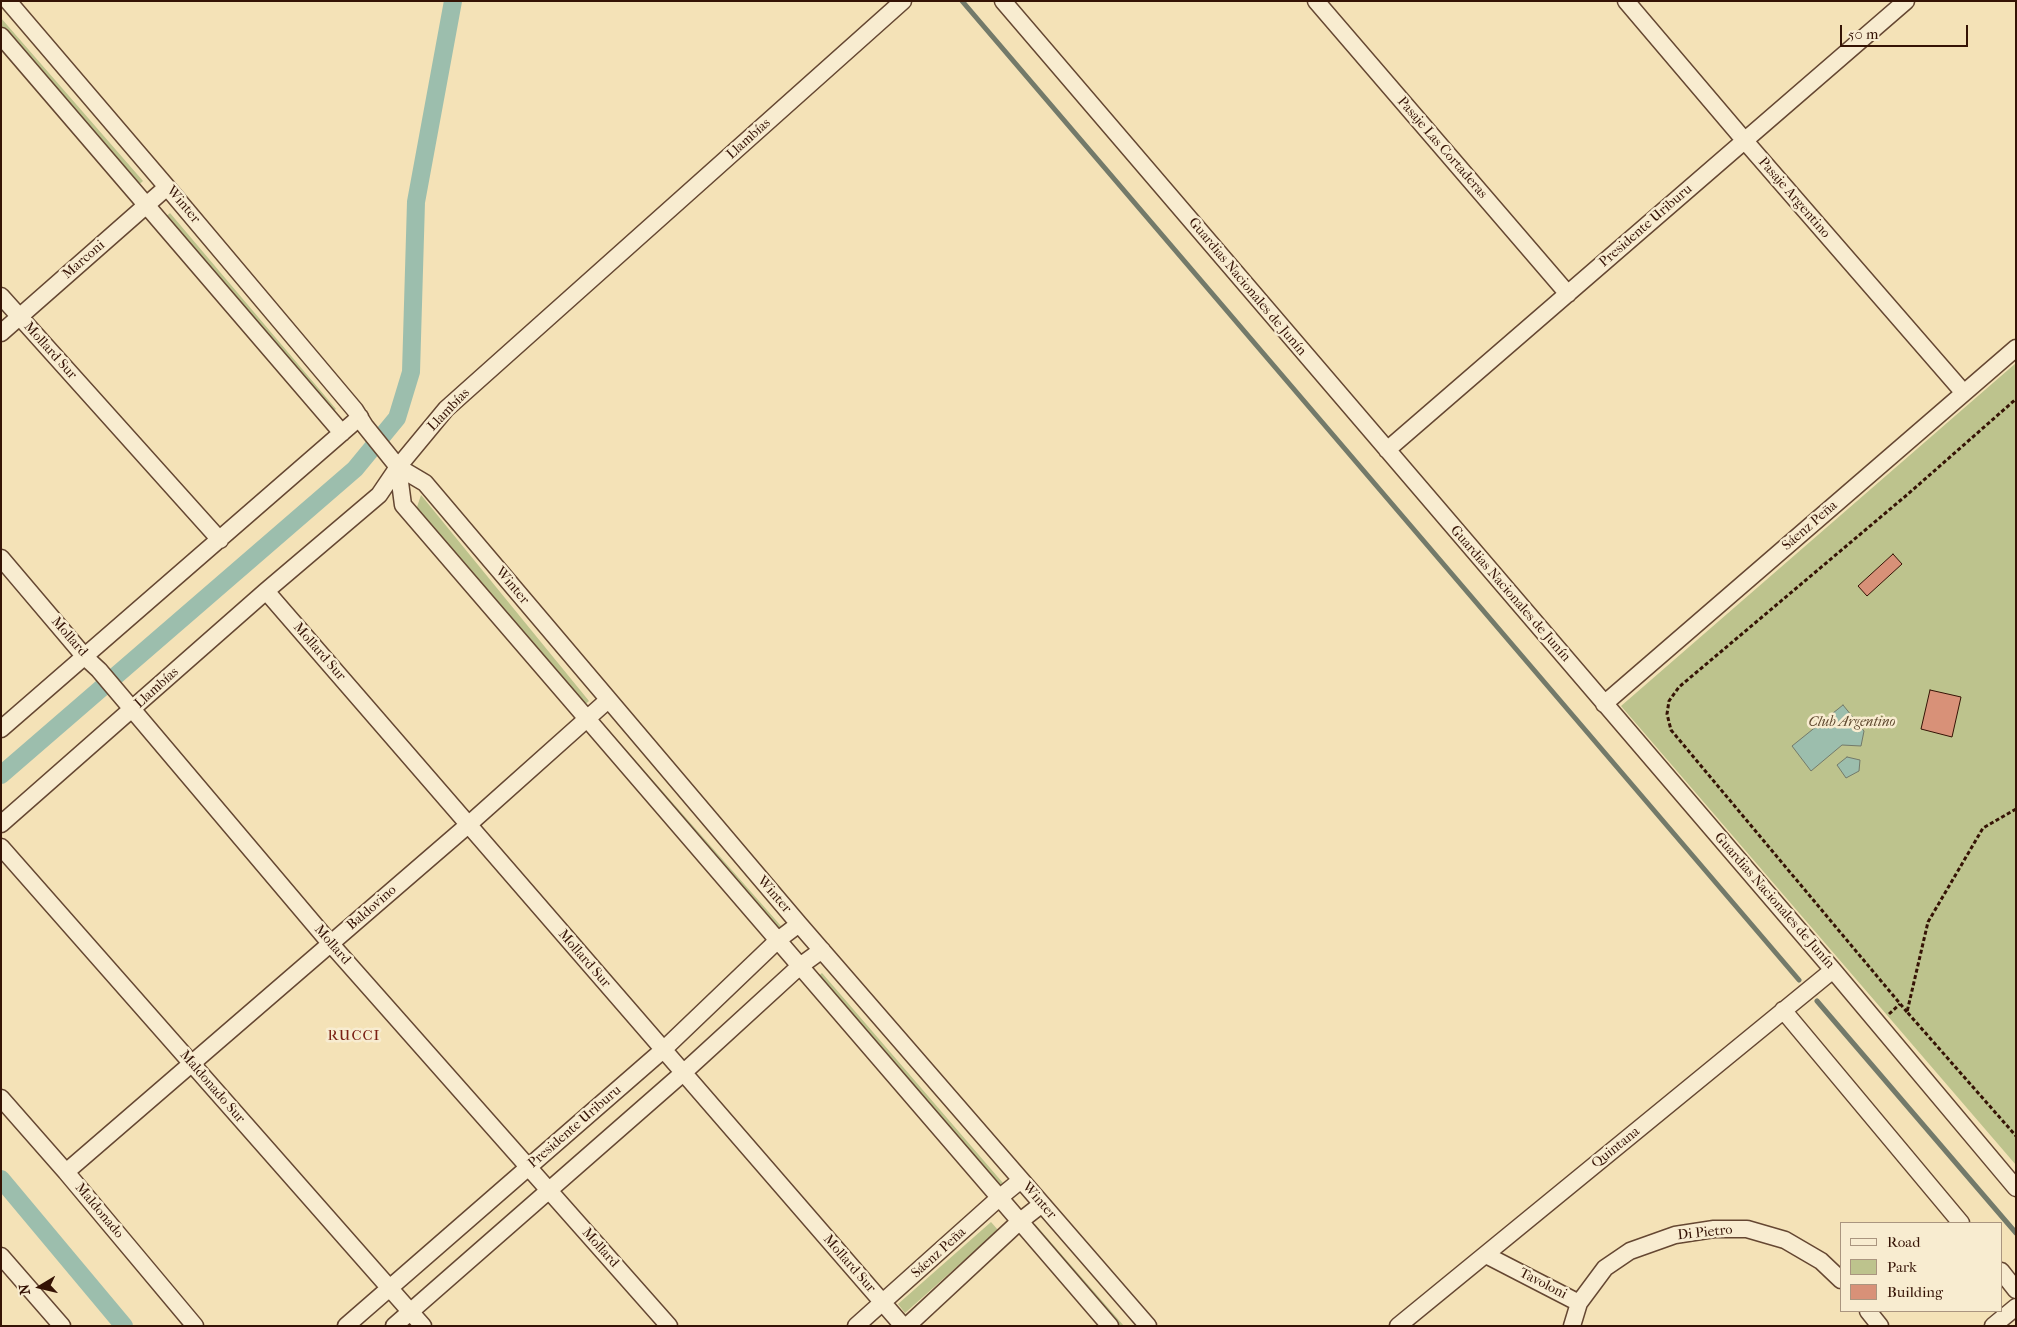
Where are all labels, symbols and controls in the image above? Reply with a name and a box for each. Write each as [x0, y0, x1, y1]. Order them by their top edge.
scale bar [1842, 15, 1970, 47]
text: 50 m [1848, 25, 1878, 43]
street label: Pasaje Las Cortaderas [1393, 94, 1491, 202]
street label: Llambías [724, 115, 774, 163]
street label: Pasaje Argentino [1754, 154, 1834, 242]
street label: Presidente Uriburu [1596, 181, 1696, 271]
street label: Winter [163, 183, 203, 227]
street label: Guardias Nacionales de Junín [1184, 215, 1310, 359]
street label: Marconi [59, 237, 109, 283]
street label: Mollard Sur [20, 319, 80, 383]
street label: Llambías [424, 385, 474, 435]
street label: Sáenz Peña [1779, 497, 1841, 555]
street label: Guardias Nacionales de Junín [1446, 523, 1574, 665]
street label: Winter [492, 564, 532, 608]
street label: Mollard [47, 614, 91, 660]
street label: Mollard Sur [289, 620, 349, 684]
street label: Llambías [132, 664, 182, 712]
park label: Club Argentino [1809, 715, 1895, 731]
street label: Guardias Nacionales de Junín [1710, 830, 1838, 972]
street label: Winter [753, 873, 795, 917]
street label: Baldovino [344, 882, 400, 934]
street label: Mollard [310, 922, 354, 968]
street label: Mollard Sur [554, 927, 614, 991]
district label: RUCCI [327, 1027, 381, 1045]
street label: Maldonado Sur [176, 1047, 248, 1127]
street label: Presidente Uriburu [525, 1082, 625, 1172]
street label: Quintana [1589, 1124, 1643, 1172]
street label: Winter [1018, 1179, 1060, 1223]
street label: Maldonado [71, 1180, 127, 1242]
street label: Di Pietro [1677, 1222, 1733, 1244]
legend [1840, 1222, 2002, 1312]
street label: Sáenz Peña [908, 1224, 970, 1282]
street label: Mollard [578, 1225, 622, 1271]
street label: Mollard Sur [819, 1232, 879, 1296]
text: Road [1887, 1233, 1920, 1251]
text: Park [1887, 1258, 1917, 1276]
north arrow [15, 1262, 65, 1312]
street label: Tavoloni [1516, 1265, 1570, 1303]
text: N [15, 1283, 34, 1296]
text: Building [1887, 1283, 1943, 1301]

